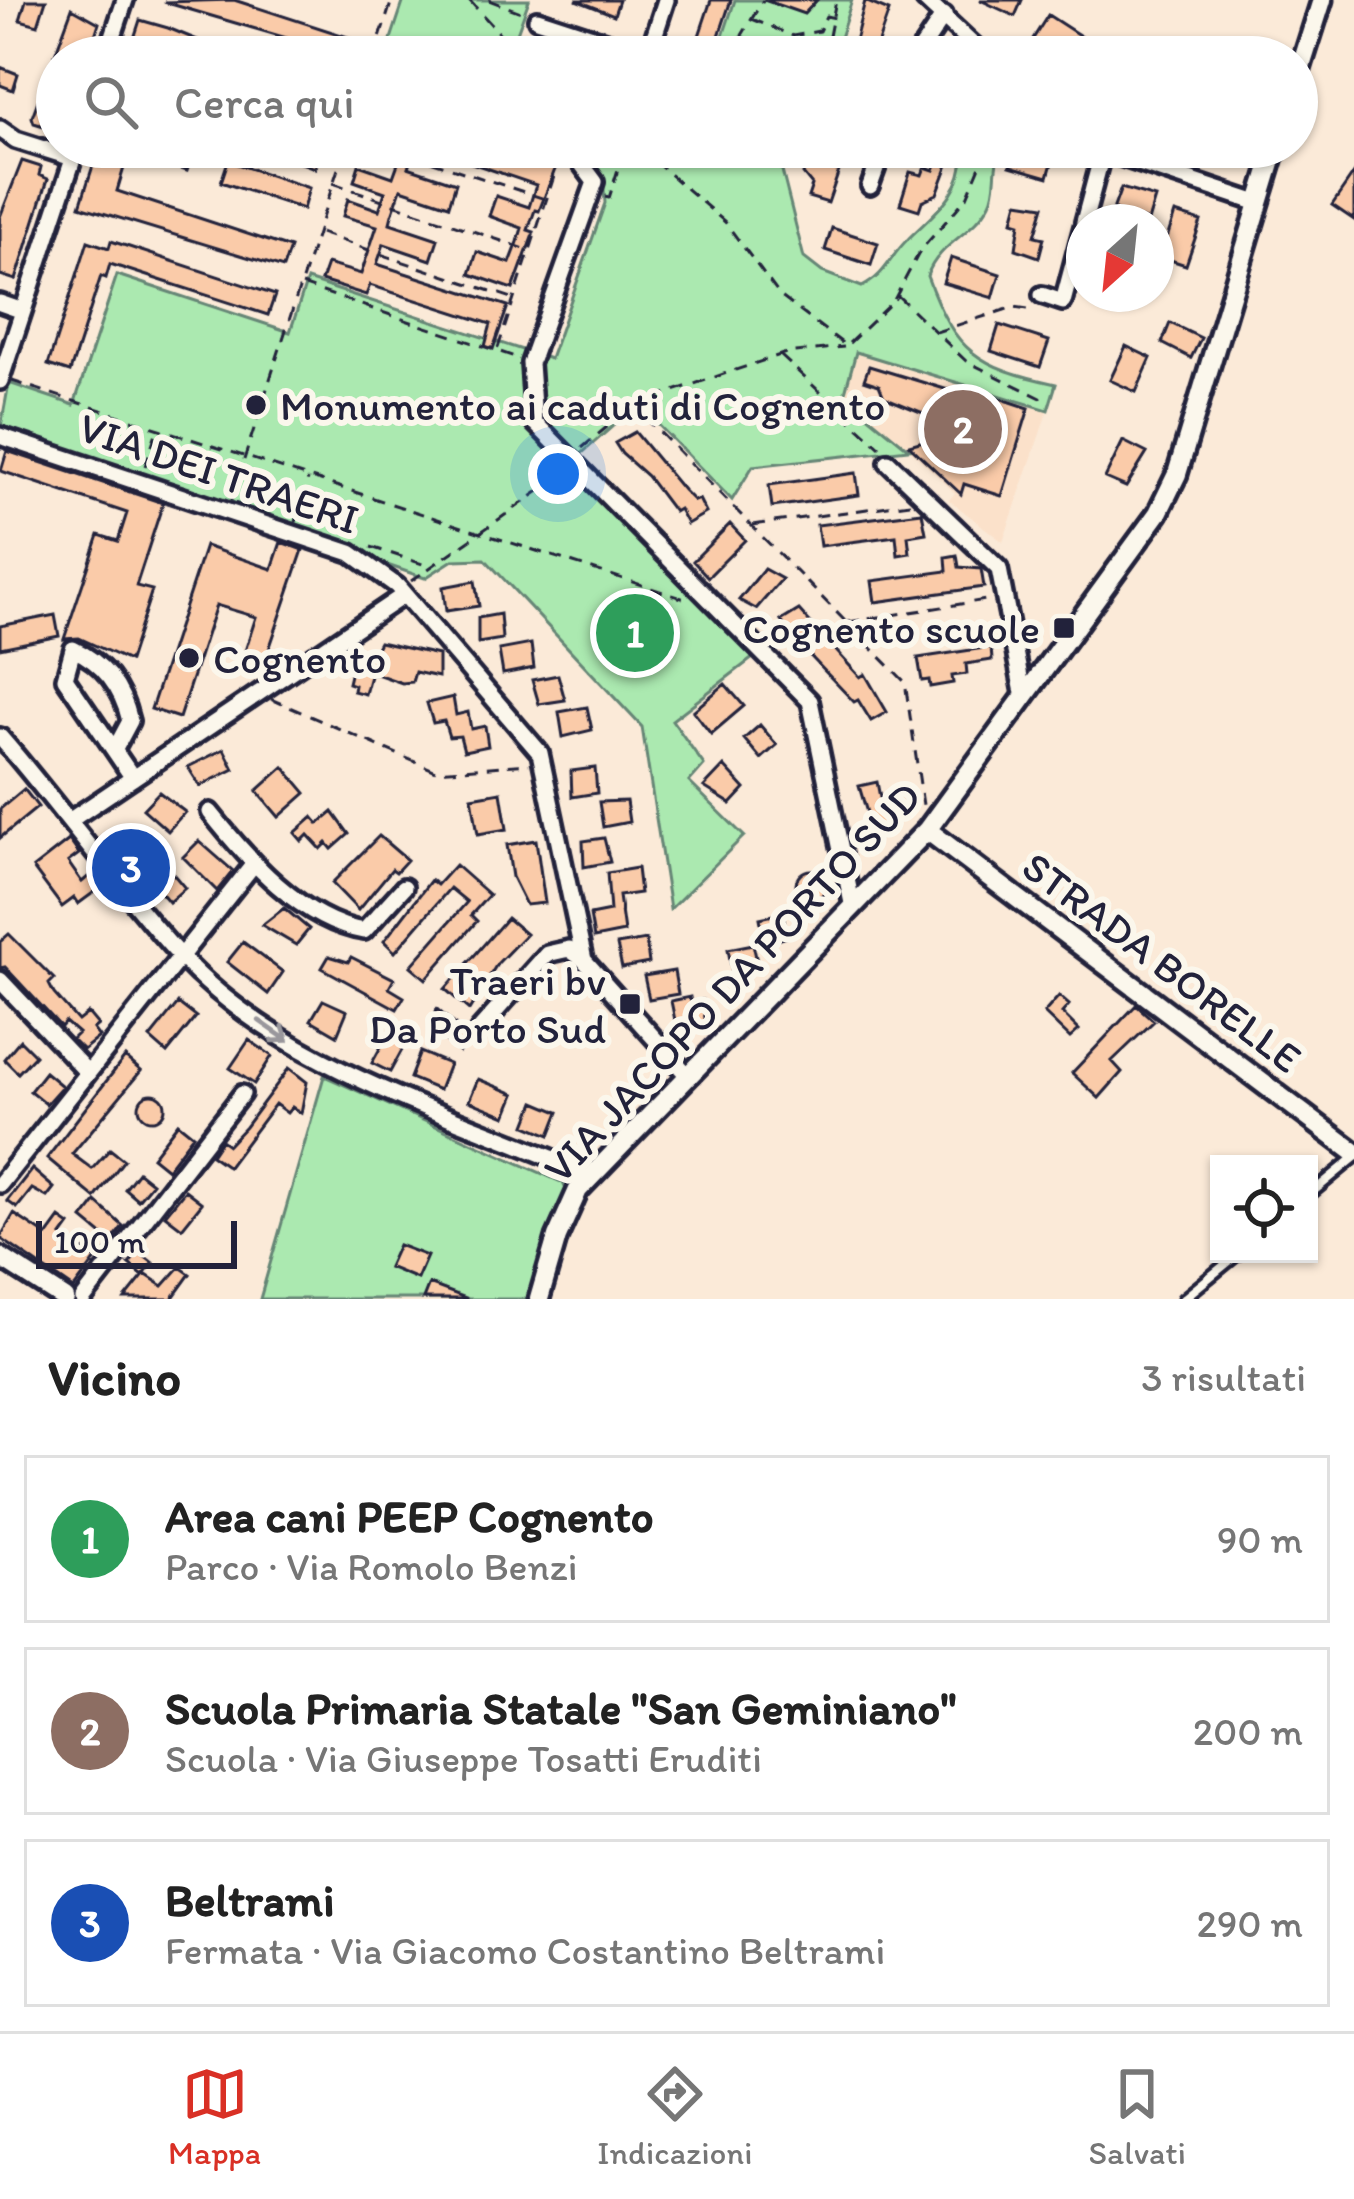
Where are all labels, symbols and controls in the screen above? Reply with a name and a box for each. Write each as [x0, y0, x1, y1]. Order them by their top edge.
search box [36, 36, 1318, 168]
icon: search [78, 69, 144, 135]
text: Cerca qui [174, 75, 355, 129]
north arrow [1066, 204, 1174, 312]
place label: Monumento ai caduti di Cognento [280, 380, 885, 431]
pin: 2 [924, 384, 1002, 474]
marker: Monumento ai caduti di Cognento [243, 392, 269, 418]
street label: VIA DEI TRAERI [72, 401, 366, 545]
your location [528, 444, 588, 504]
pin: 1 [596, 588, 674, 678]
place label: Cognento scuole [742, 603, 1040, 654]
marker: Cognento scuole [1051, 615, 1077, 641]
place label: Cognento [213, 633, 386, 684]
marker: Cognento [176, 645, 202, 671]
street label: VIA JACOPO DA PORTO SUD [533, 771, 931, 1193]
pin: 3 [92, 823, 170, 913]
street label: STRADA BORELLE [1013, 841, 1311, 1083]
place label: Traeri bv Da Porto Sud [369, 955, 606, 1054]
marker: Traeri bv Da Porto Sud [617, 991, 643, 1017]
one-way arrow [256, 1018, 290, 1043]
map controls [1210, 1155, 1318, 1263]
button: locate [1210, 1155, 1318, 1263]
scale bar [36, 1215, 237, 1268]
text: 100 m [54, 1222, 145, 1261]
text: Vicino [48, 1347, 181, 1408]
text: 3 risultati [1141, 1354, 1306, 1401]
text: Area cani PEEP Cognento [165, 1489, 654, 1543]
text: 1 [81, 1516, 99, 1563]
text: 90 m [1217, 1516, 1303, 1563]
text: Parco · Via Romolo Benzi [165, 1543, 578, 1590]
text: Scuola Primaria Statale "San Geminiano" [165, 1681, 957, 1735]
text: 2 [80, 1708, 100, 1755]
text: 200 m [1193, 1708, 1303, 1755]
text: Scuola · Via Giuseppe Tosatti Eruditi [165, 1735, 762, 1782]
text: Beltrami [165, 1873, 334, 1927]
text: 3 [79, 1900, 101, 1947]
text: 290 m [1196, 1900, 1303, 1947]
text: Fermata · Via Giacomo Costantino Beltrami [165, 1927, 885, 1974]
tab: Mappa [168, 2061, 261, 2172]
tab: Indicazioni [597, 2061, 753, 2172]
tab: Salvati [1089, 2061, 1186, 2172]

